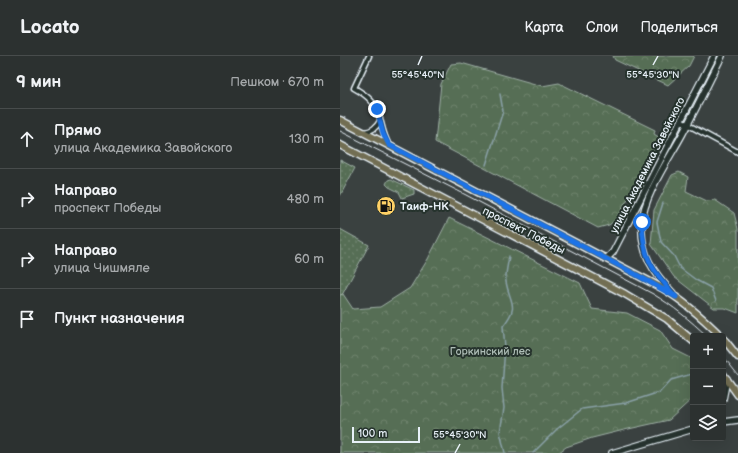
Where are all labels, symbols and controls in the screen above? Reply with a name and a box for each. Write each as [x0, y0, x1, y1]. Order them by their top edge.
text: Locato [20, 16, 80, 39]
text: Карта [524, 19, 564, 36]
text: Слои [586, 19, 618, 36]
text: Поделиться [640, 19, 718, 36]
text: 55°45'40"N [391, 69, 445, 81]
text: 55°45'30"N [626, 69, 680, 81]
text: 9 мин [16, 72, 61, 92]
text: Пешком · 670 m [230, 74, 324, 90]
street label: улица Академика Завойского [607, 95, 688, 235]
route end [368, 100, 386, 118]
text: Прямо [54, 121, 101, 140]
icon: ahead [16, 128, 38, 150]
text: 130 m [289, 131, 324, 147]
text: улица Академика Завойского [54, 140, 232, 156]
text: Направо [54, 181, 117, 200]
icon: right [16, 188, 38, 210]
text: 480 m [287, 191, 324, 207]
fuel station icon: Таиф-НК [375, 195, 397, 217]
text: проспект Победы [54, 200, 161, 216]
place label: Таиф-НК [400, 200, 449, 213]
street label: проспект Победы [480, 204, 567, 257]
route start [633, 213, 651, 231]
text: Направо [54, 241, 117, 260]
icon: right [16, 248, 38, 270]
text: 60 m [294, 251, 324, 267]
text: улица Чишмяле [54, 260, 150, 276]
icon: arrive [16, 308, 38, 330]
text: Пункт назначения [54, 309, 185, 328]
map controls [690, 333, 726, 441]
button: + [690, 333, 726, 369]
park label: Горкинский лес [450, 345, 531, 358]
button: − [690, 369, 726, 405]
button: layers [690, 405, 726, 441]
scale bar [352, 425, 420, 444]
text: 100 m [358, 427, 387, 440]
text: 55°45'30"N [433, 429, 487, 441]

